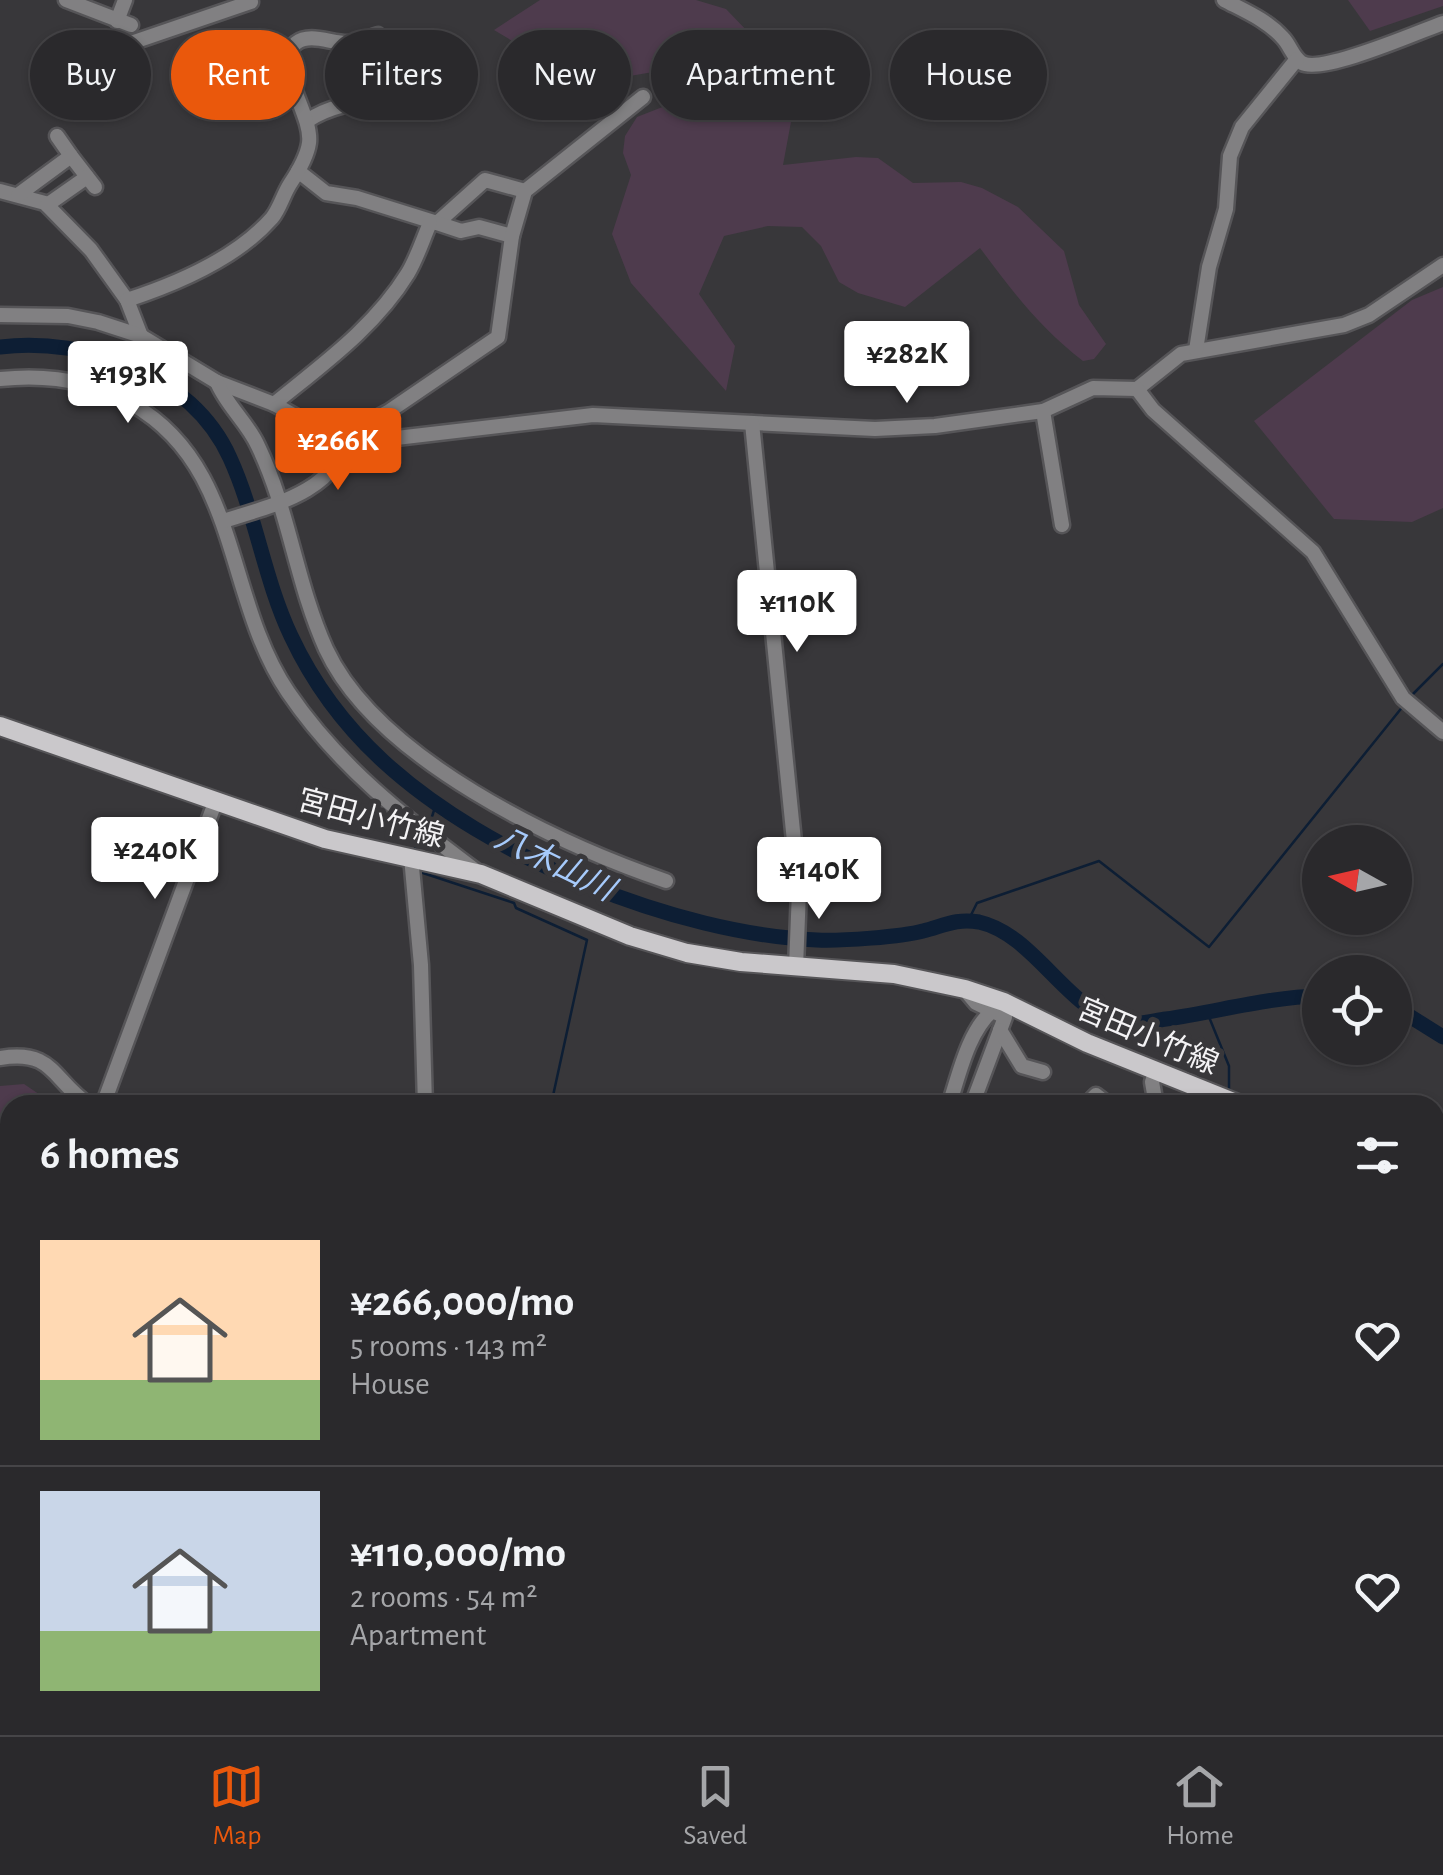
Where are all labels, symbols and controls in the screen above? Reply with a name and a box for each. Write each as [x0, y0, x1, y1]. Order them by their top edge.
chip: Buy [30, 30, 151, 120]
chip: Rent [171, 30, 305, 120]
chip: Filters [325, 30, 478, 120]
chip: New [498, 30, 631, 120]
chip: Apartment [651, 30, 870, 120]
chip: House [890, 30, 1047, 120]
pin: ¥282K [837, 321, 977, 406]
text: ¥282K [866, 337, 948, 369]
pin: ¥193K [58, 341, 198, 426]
text: ¥193K [90, 357, 166, 389]
pin: ¥266K [268, 408, 408, 493]
text: ¥266K [297, 424, 379, 456]
pin: ¥110K [727, 570, 867, 655]
text: ¥110K [759, 586, 835, 618]
street label: 宮田小竹線 [294, 783, 448, 853]
pin: ¥240K [85, 817, 225, 902]
water label: 八木山川 [490, 821, 622, 908]
north arrow [1302, 825, 1412, 935]
map controls [1302, 825, 1412, 1065]
text: ¥240K [113, 833, 197, 865]
pin: ¥140K [749, 837, 889, 922]
text: ¥140K [779, 853, 859, 885]
button: locate [1302, 955, 1412, 1065]
street label: 宮田小竹線 [1073, 992, 1223, 1080]
icon: filters [1350, 1128, 1405, 1183]
text: 6 homes [40, 1134, 179, 1176]
icon: home [120, 1280, 240, 1400]
text: ¥266,000/mo [350, 1281, 574, 1323]
icon: heart [1350, 1313, 1405, 1368]
text: 5 rooms · 143 m² [350, 1330, 547, 1362]
text: House [350, 1368, 430, 1400]
icon: home [120, 1531, 240, 1651]
text: ¥110,000/mo [350, 1532, 566, 1574]
icon: heart [1350, 1564, 1405, 1619]
text: 2 rooms · 54 m² [350, 1581, 537, 1613]
text: Apartment [350, 1619, 486, 1651]
tab: Map [209, 1759, 264, 1853]
tab: Saved [683, 1759, 747, 1853]
tab: Home [1166, 1759, 1234, 1853]

